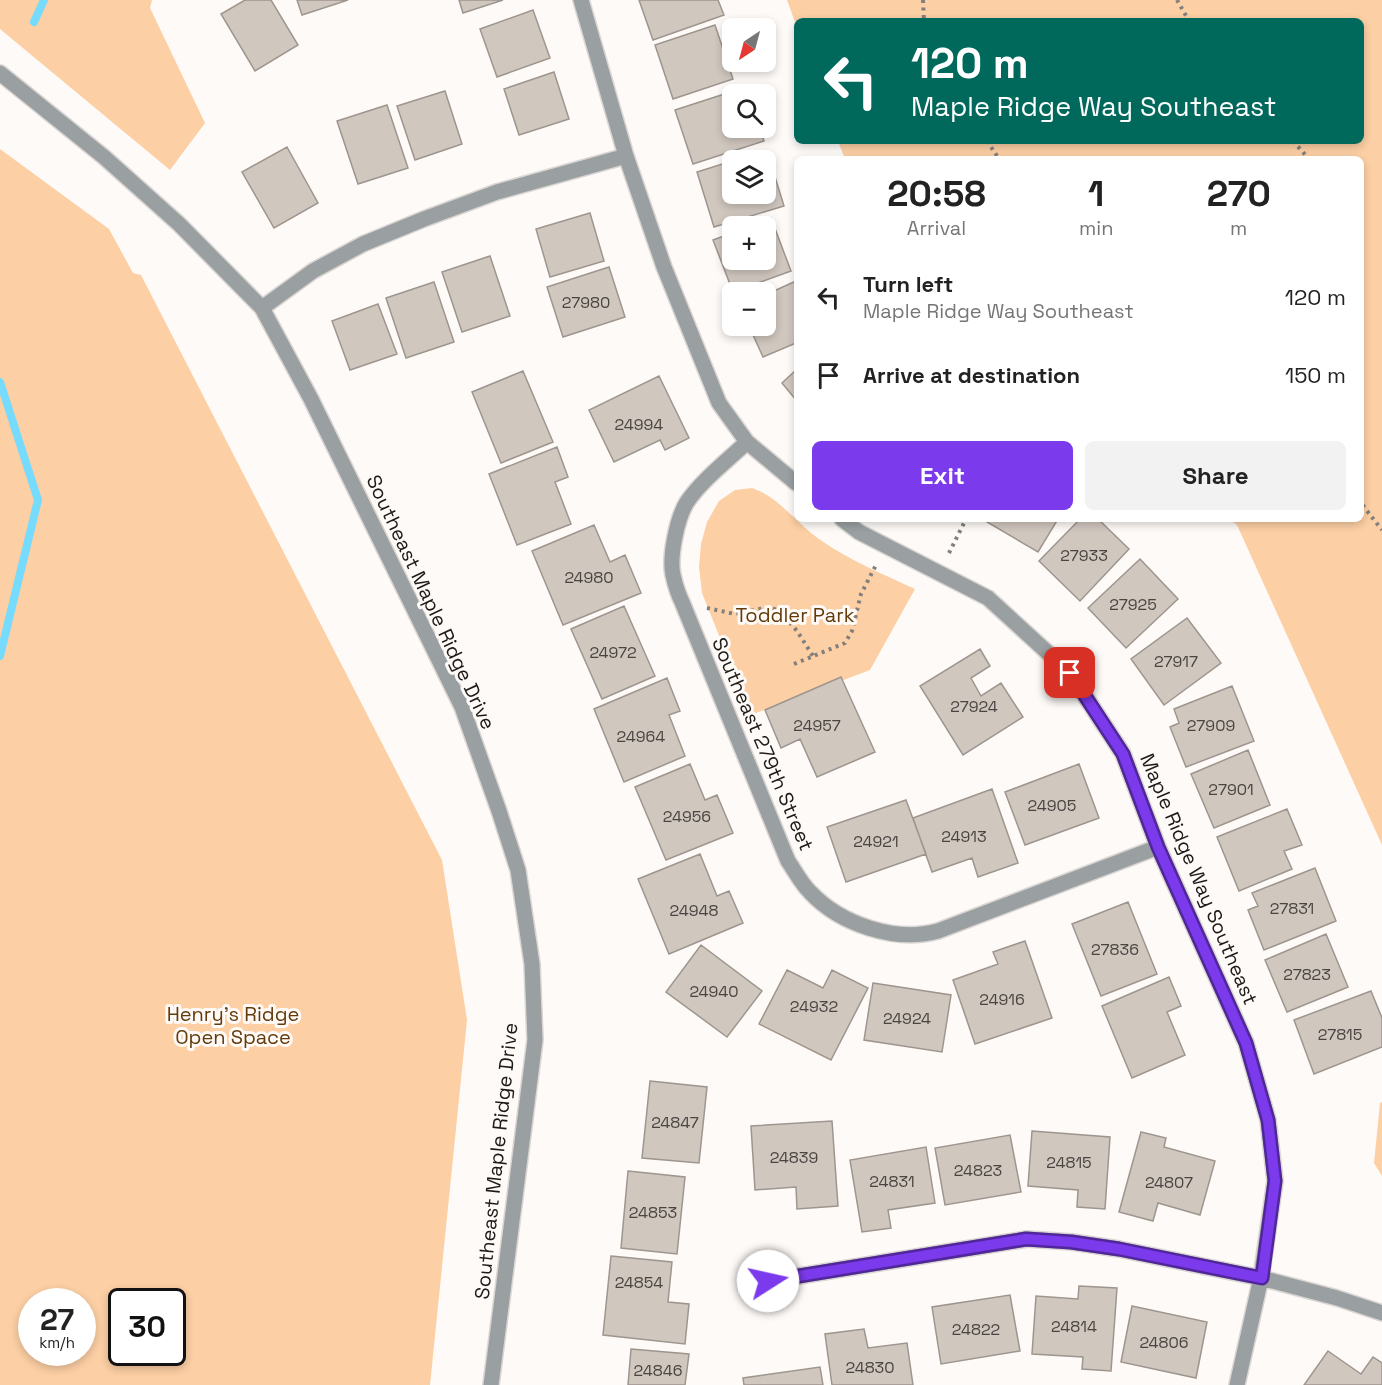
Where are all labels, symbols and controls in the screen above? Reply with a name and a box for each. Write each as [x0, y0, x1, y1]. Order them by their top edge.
north arrow [722, 18, 776, 72]
map controls [722, 18, 776, 336]
text: 120 m [911, 37, 1029, 90]
icon: left [812, 42, 890, 120]
button: search [722, 84, 776, 138]
text: Maple Ridge Way Southeast [911, 89, 1276, 124]
button: layers [722, 150, 776, 204]
text: 20:58 [887, 171, 986, 217]
text: 1 [1088, 171, 1104, 217]
text: 270 [1207, 171, 1271, 217]
text: Arrival [907, 215, 966, 241]
text: min [1079, 215, 1113, 241]
text: m [1230, 215, 1247, 241]
button: + [722, 216, 776, 270]
text: Turn left [863, 270, 953, 298]
icon: left [812, 281, 845, 314]
button: − [722, 282, 776, 336]
text: 120 m [1285, 283, 1346, 311]
house number: 27980 [562, 292, 610, 313]
text: Maple Ridge Way Southeast [863, 298, 1134, 324]
icon: arrive [812, 359, 845, 392]
text: Arrive at destination [863, 361, 1080, 389]
text: 150 m [1285, 361, 1346, 389]
house number: 24994 [615, 414, 663, 435]
button: Exit [812, 441, 1073, 510]
button: Share [1085, 441, 1346, 510]
street label: Southeast Maple Ridge Drive [360, 471, 502, 733]
house number: 27933 [1060, 545, 1108, 566]
house number: 24980 [564, 567, 614, 588]
house number: 27925 [1109, 594, 1157, 615]
park label: Toddler Park [736, 602, 855, 628]
street label: Southeast 279th Street [706, 633, 820, 855]
house number: 24972 [589, 642, 637, 663]
pin [1044, 647, 1095, 698]
house number: 27917 [1154, 651, 1198, 672]
icon: arrive [1053, 656, 1086, 689]
house number: 27924 [950, 696, 998, 717]
house number: 24957 [793, 715, 841, 736]
house number: 27909 [1187, 715, 1235, 736]
house number: 24964 [617, 726, 665, 747]
street label: Maple Ridge Way Southeast [1134, 749, 1264, 1009]
house number: 27901 [1208, 779, 1254, 800]
house number: 24905 [1028, 795, 1076, 816]
house number: 24956 [663, 806, 711, 827]
house number: 24913 [941, 826, 987, 847]
house number: 24921 [853, 831, 899, 852]
house number: 27831 [1270, 898, 1314, 919]
house number: 24948 [670, 900, 718, 921]
house number: 27836 [1091, 939, 1139, 960]
house number: 27823 [1283, 964, 1331, 985]
house number: 24940 [689, 981, 739, 1002]
house number: 24916 [979, 989, 1025, 1010]
house number: 24932 [790, 996, 838, 1017]
park label: Henry's Ridge Open Space [167, 1001, 299, 1050]
house number: 24924 [883, 1008, 931, 1029]
street label: Southeast Maple Ridge Drive [469, 1021, 523, 1301]
house number: 27815 [1318, 1024, 1362, 1045]
house number: 24847 [651, 1112, 699, 1133]
house number: 24839 [770, 1147, 818, 1168]
house number: 24815 [1046, 1152, 1092, 1173]
house number: 24823 [954, 1160, 1002, 1181]
house number: 24831 [869, 1171, 915, 1192]
house number: 24807 [1145, 1172, 1193, 1193]
house number: 24853 [629, 1202, 677, 1223]
position arrow [736, 1249, 800, 1313]
house number: 24854 [615, 1272, 663, 1293]
speed limit sign: 30 [108, 1288, 186, 1366]
text: 27 [40, 1300, 74, 1339]
house number: 24814 [1051, 1316, 1097, 1337]
house number: 24822 [952, 1319, 1000, 1340]
house number: 24806 [1139, 1332, 1189, 1353]
text: km/h [39, 1333, 75, 1352]
house number: 24830 [845, 1357, 895, 1378]
house number: 24846 [634, 1360, 682, 1381]

